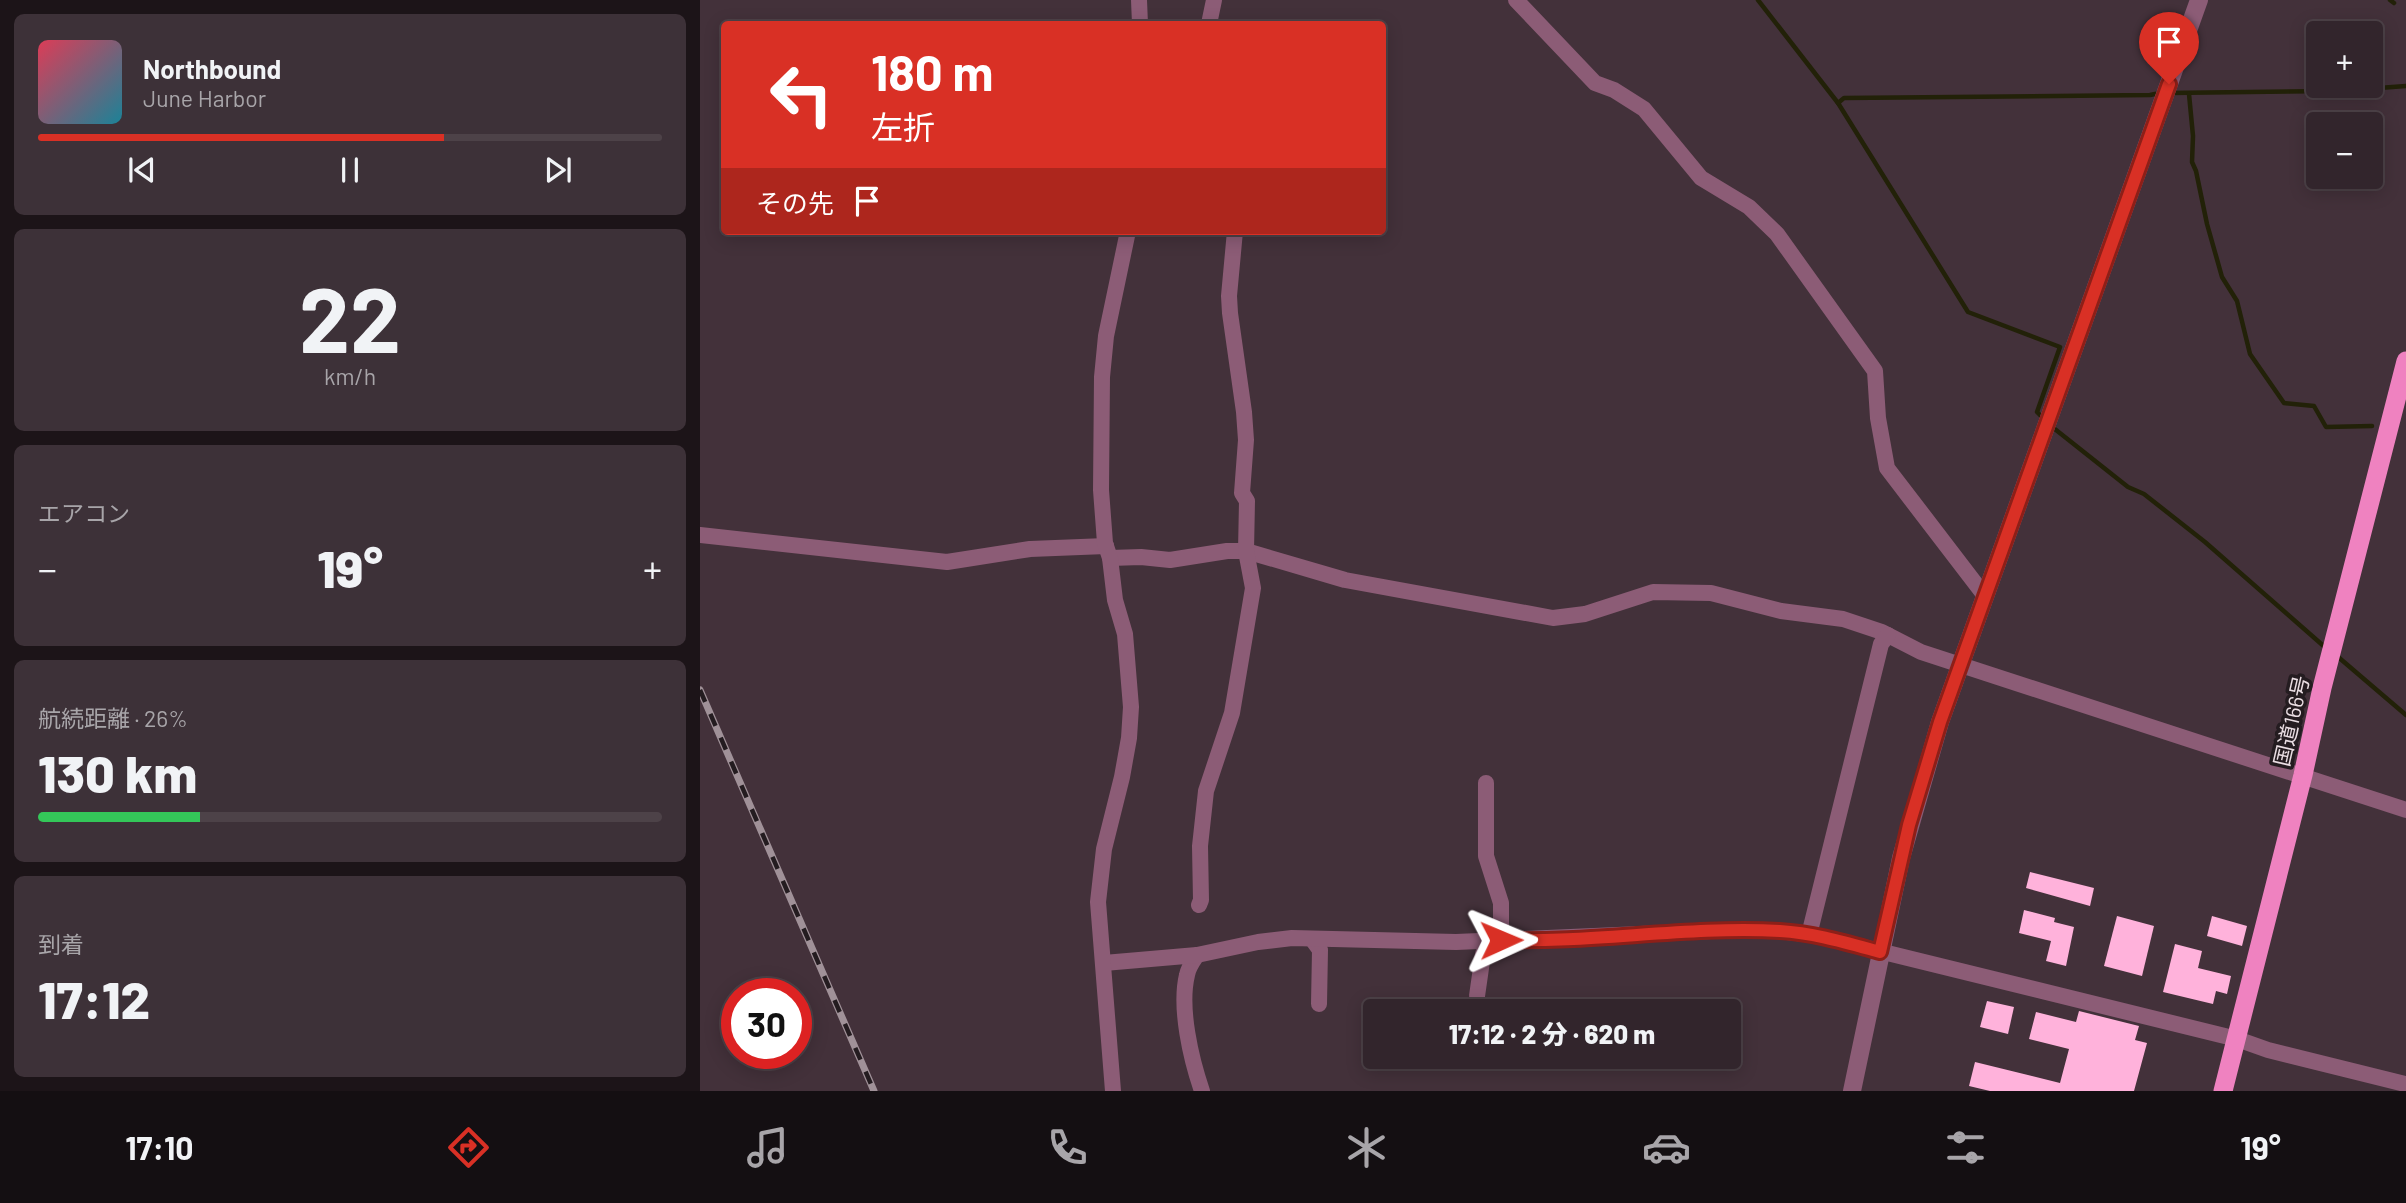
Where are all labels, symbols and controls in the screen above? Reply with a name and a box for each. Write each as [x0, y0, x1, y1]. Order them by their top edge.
pin [2139, 12.0, 2199, 84]
map controls [2306, 21, 2383, 189]
button: + [2306, 21, 2383, 98]
icon: arrive [2150, 23, 2188, 61]
text: 180 m [871, 42, 994, 101]
icon: left [756, 49, 847, 140]
text: Northbound [143, 53, 281, 84]
text: June Harbor [143, 84, 266, 112]
text: 左折 [871, 107, 935, 145]
button: − [2306, 112, 2383, 189]
icon: previous [123, 151, 161, 189]
icon: pause [331, 151, 369, 189]
icon: next [539, 151, 577, 189]
icon: arrive [848, 182, 886, 220]
text: その先 [756, 187, 834, 218]
text: 22 [299, 262, 401, 371]
text: km/h [324, 362, 376, 390]
text: エアコン [38, 499, 130, 527]
text: 19° [317, 536, 383, 598]
text: − [38, 545, 57, 591]
text: + [643, 545, 662, 591]
street label: 国道166号 [2268, 673, 2313, 768]
text: 航続距離 · 26% [38, 704, 188, 732]
text: 130 km [38, 741, 197, 803]
position arrow [1464, 903, 1538, 977]
text: 到着 [38, 930, 84, 958]
text: 17:12 [38, 967, 150, 1029]
speed limit sign: 30 [721, 978, 812, 1069]
text: 17:12 · 2 分 · 620 m [1449, 1018, 1655, 1049]
icon: directions [444, 1123, 493, 1172]
icon: music [743, 1123, 792, 1172]
icon: phone [1043, 1123, 1092, 1172]
icon: climate [1342, 1123, 1391, 1172]
icon: car [1642, 1123, 1691, 1172]
icon: filters [1941, 1123, 1990, 1172]
text: 17:10 [125, 1128, 194, 1166]
text: 19° [2240, 1128, 2281, 1166]

